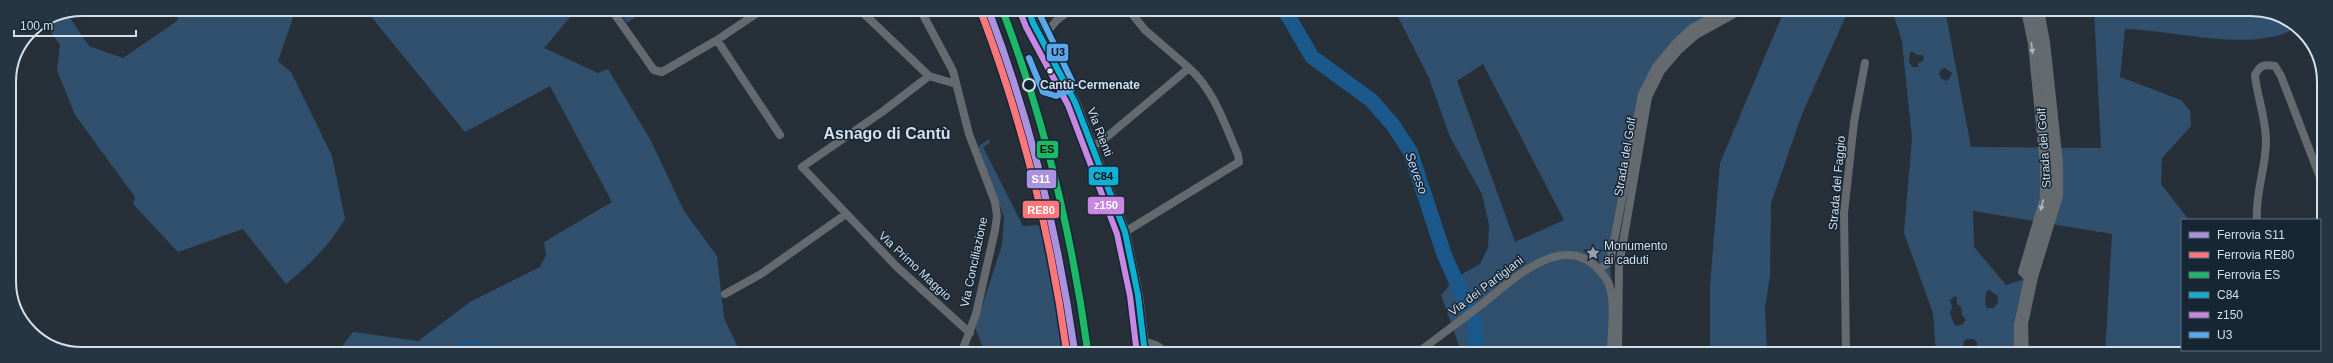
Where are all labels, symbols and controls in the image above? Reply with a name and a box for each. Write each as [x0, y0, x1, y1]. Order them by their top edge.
scale bar [14, 12, 136, 38]
text: 100 m [20, 19, 53, 33]
one-way arrow [2029, 42, 2035, 54]
line badge: U3 [1046, 43, 1069, 62]
text: U3 [1051, 46, 1065, 58]
unlabelled marker [1045, 66, 1055, 76]
marker: Cantù-Cermenate [1022, 78, 1036, 92]
place label: Cantù-Cermenate [1040, 78, 1140, 92]
street label: Via Rienti [1084, 106, 1116, 158]
street label: Strada del Golf [2034, 107, 2054, 188]
street label: Strada del Golf [1611, 116, 1639, 198]
district label: Asnago di Cantù [823, 125, 951, 142]
street label: Strada del Faggio [1826, 135, 1848, 231]
line badge: ES [1036, 140, 1059, 159]
text: ES [1040, 143, 1054, 155]
water label: Seveso [1402, 150, 1431, 196]
line badge: C84 [1088, 166, 1119, 186]
line badge: S11 [1026, 169, 1057, 189]
text: C84 [1093, 170, 1114, 182]
text: S11 [1032, 173, 1050, 185]
line badge: z150 [1087, 196, 1125, 215]
text: z150 [1094, 199, 1118, 211]
one-way arrow [2039, 199, 2045, 211]
line badge: RE80 [1022, 200, 1060, 219]
text: RE80 [1027, 204, 1055, 216]
street label: Via Conciliazione [958, 215, 990, 308]
legend [2181, 219, 2321, 351]
text: Ferrovia S11 [2217, 228, 2285, 242]
street label: Via Primo Maggio [876, 229, 955, 304]
place label: Monumento ai caduti [1604, 239, 1668, 267]
place icon: Monumento ai caduti [1585, 245, 1601, 261]
text: Ferrovia RE80 [2217, 248, 2295, 262]
street label: Via dei Partigiani [1446, 253, 1526, 319]
text: Ferrovia ES [2217, 268, 2280, 282]
text: C84 [2217, 288, 2239, 302]
text: z150 [2217, 308, 2243, 322]
text: U3 [2217, 328, 2233, 342]

